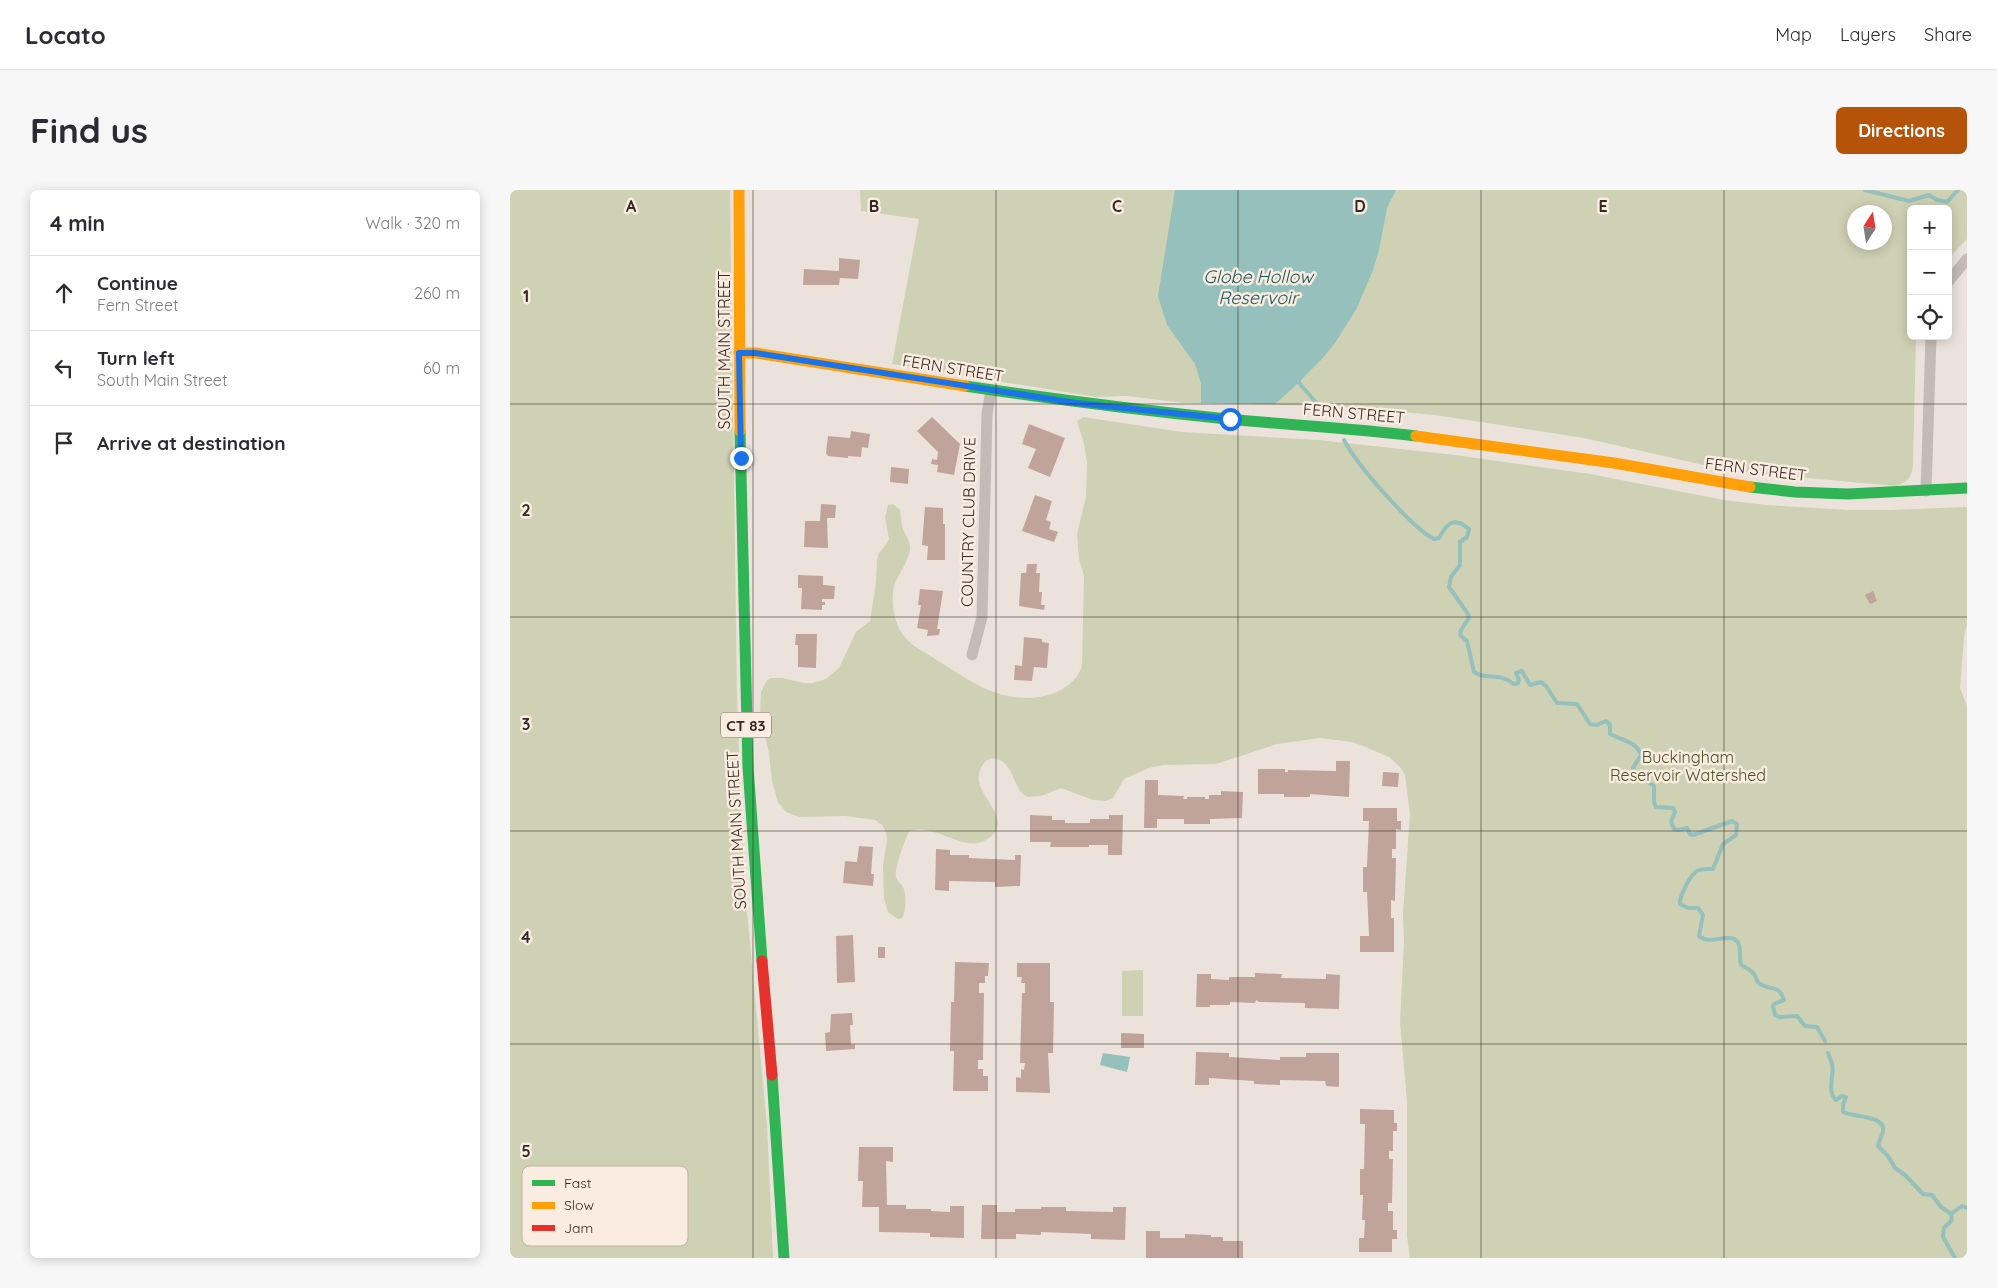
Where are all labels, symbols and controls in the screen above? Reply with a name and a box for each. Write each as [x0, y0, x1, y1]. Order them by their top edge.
text: Locato [25, 20, 106, 50]
text: Map [1775, 23, 1812, 46]
text: Layers [1840, 23, 1896, 46]
text: Share [1924, 23, 1972, 46]
button: Directions [1836, 107, 1967, 154]
text: Find us [30, 108, 148, 152]
text: A [626, 196, 637, 216]
text: B [869, 196, 879, 216]
text: C [1112, 196, 1122, 216]
text: D [1354, 196, 1366, 216]
text: E [1598, 196, 1608, 216]
north arrow [1847, 205, 1892, 250]
map controls [1907, 205, 1952, 340]
button: + [1907, 205, 1952, 250]
text: 4 min [50, 210, 105, 236]
text: Walk · 320 m [365, 213, 460, 233]
button: − [1907, 250, 1952, 295]
water label: Globe Hollow Reservoir [1203, 265, 1315, 309]
street label: SOUTH MAIN STREET [714, 270, 734, 430]
text: Continue [97, 271, 178, 295]
icon: ahead [50, 279, 78, 307]
text: 260 m [414, 283, 460, 303]
text: 1 [523, 286, 529, 306]
text: Fern Street [97, 295, 178, 315]
button: locate [1907, 295, 1952, 340]
text: Turn left [97, 346, 175, 370]
street label: FERN STREET [901, 350, 1005, 386]
icon: left [50, 354, 78, 382]
text: 60 m [423, 358, 460, 378]
text: South Main Street [97, 370, 227, 390]
street label: FERN STREET [1302, 399, 1406, 427]
route start [1219, 408, 1242, 431]
icon: arrive [50, 429, 78, 457]
text: Arrive at destination [97, 431, 286, 455]
street label: COUNTRY CLUB DRIVE [957, 437, 979, 607]
route end [730, 447, 753, 470]
street label: FERN STREET [1704, 453, 1808, 485]
text: 2 [521, 500, 531, 520]
road number: CT 83 [721, 712, 771, 738]
text: 3 [522, 714, 530, 734]
park label: Buckingham Reservoir Watershed [1610, 747, 1766, 785]
street label: SOUTH MAIN STREET [722, 750, 750, 910]
text: 4 [521, 927, 531, 947]
text: 5 [521, 1141, 531, 1161]
legend [522, 1166, 688, 1246]
text: Fast [564, 1174, 592, 1192]
text: Slow [564, 1196, 594, 1214]
text: Jam [564, 1219, 593, 1237]

